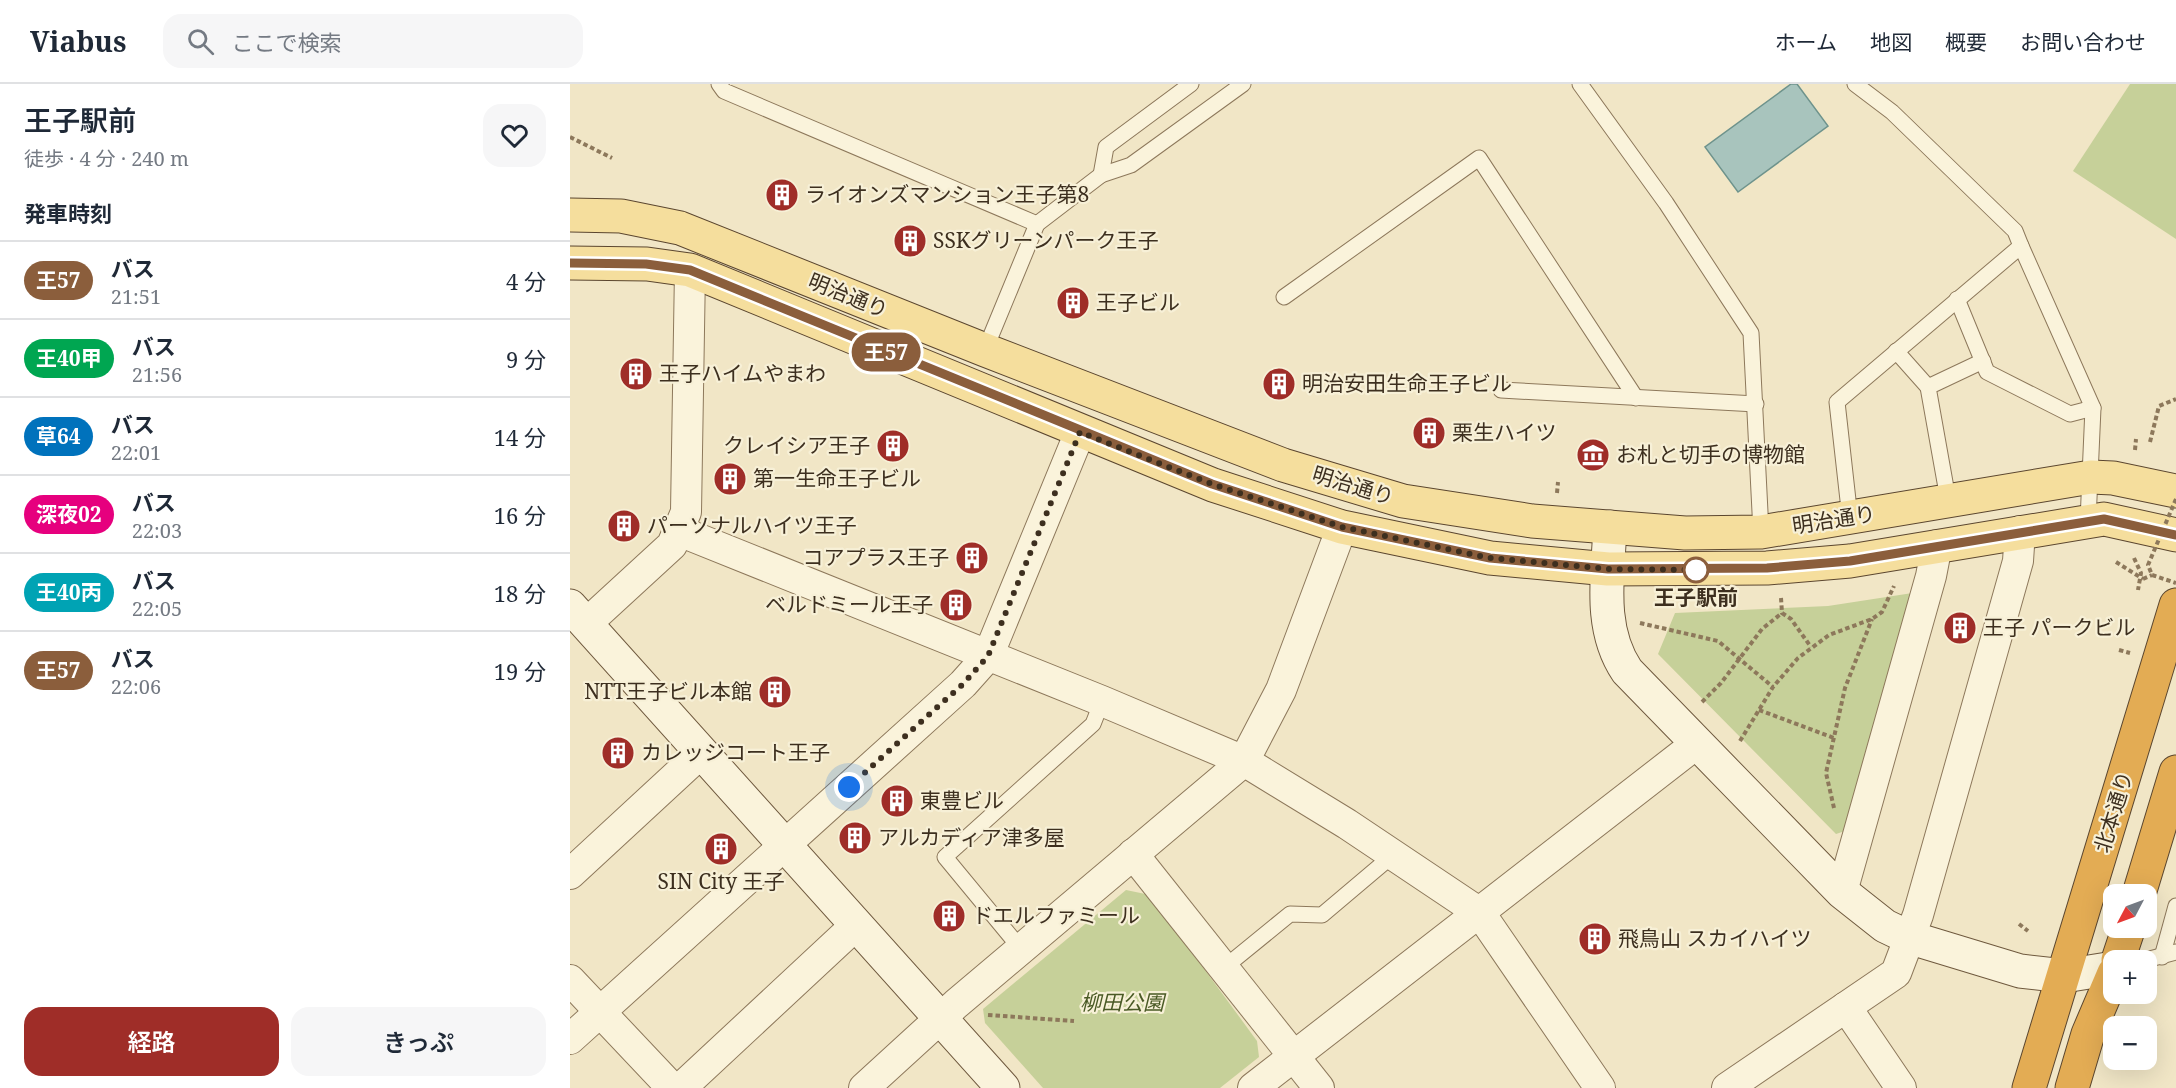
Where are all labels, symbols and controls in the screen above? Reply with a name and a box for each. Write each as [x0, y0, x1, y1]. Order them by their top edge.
search box [163, 14, 583, 68]
text: Viabus [30, 22, 127, 60]
icon: search [184, 25, 217, 58]
text: ここで検索 [232, 27, 342, 57]
text: ホーム [1775, 28, 1837, 56]
text: 地図 [1870, 28, 1912, 56]
text: 概要 [1945, 28, 1987, 56]
text: お問い合わせ [2020, 28, 2146, 56]
text: 王子駅前 [24, 101, 136, 139]
button: heart [483, 104, 546, 167]
text: 徒歩 · 4 分 · 240 m [24, 145, 189, 172]
building icon: ライオンズマンション王子第8 [764, 177, 800, 213]
place label: ライオンズマンション王子第8 [805, 180, 1089, 208]
text: 発車時刻 [24, 198, 112, 228]
building icon: SSKグリーンパーク王子 [892, 223, 928, 259]
place label: SSKグリーンパーク王子 [933, 226, 1159, 254]
text: バス [111, 253, 155, 283]
text: 王57 [36, 266, 81, 294]
text: 4 分 [506, 266, 546, 296]
street label: 明治通り [804, 266, 893, 324]
text: 21:51 [111, 283, 161, 310]
building icon: 王子ビル [1055, 285, 1091, 321]
place label: 王子ビル [1096, 288, 1180, 316]
text: バス [132, 331, 176, 361]
line badge: 王57 [852, 332, 920, 372]
text: 王57 [864, 338, 908, 366]
text: 王40甲 [36, 344, 102, 372]
text: 9 分 [506, 344, 546, 374]
building icon: 王子ハイムやまわ [618, 356, 654, 392]
place label: 王子ハイムやまわ [659, 359, 826, 387]
text: 21:56 [132, 361, 182, 388]
building icon: 明治安田生命王子ビル [1261, 366, 1297, 402]
place label: 明治安田生命王子ビル [1302, 369, 1512, 397]
text: バス [111, 409, 155, 439]
building icon: 栗生ハイツ [1411, 415, 1447, 451]
place label: 栗生ハイツ [1452, 418, 1557, 446]
text: 草64 [36, 422, 81, 450]
text: 14 分 [494, 422, 546, 452]
building icon: クレイシア王子 [875, 428, 911, 464]
place label: クレイシア王子 [723, 431, 870, 459]
museum icon: お札と切手の博物館 [1575, 437, 1611, 473]
text: 22:01 [111, 439, 161, 466]
place label: お札と切手の博物館 [1616, 440, 1805, 468]
street label: 明治通り [1309, 459, 1398, 511]
building icon: 第一生命王子ビル [712, 461, 748, 497]
place label: 第一生命王子ビル [753, 464, 921, 492]
text: バス [132, 487, 176, 517]
street label: 明治通り [1790, 499, 1878, 539]
text: 深夜02 [36, 500, 102, 528]
text: 16 分 [494, 500, 546, 530]
building icon: パーソナルハイツ王子 [606, 508, 642, 544]
place label: パーソナルハイツ王子 [647, 511, 857, 539]
text: 22:03 [132, 517, 182, 544]
building icon: コアプラス王子 [954, 540, 990, 576]
place label: コアプラス王子 [802, 543, 949, 571]
marker: 王子駅前 [1683, 557, 1709, 583]
text: バス [132, 565, 176, 595]
text: 王40丙 [36, 578, 102, 606]
text: 18 分 [494, 578, 546, 608]
place label: 王子駅前 [1654, 583, 1738, 611]
building icon: ベルドミール王子 [938, 587, 974, 623]
place label: ベルドミール王子 [765, 590, 933, 618]
text: 22:05 [132, 595, 182, 622]
building icon: 王子 パークビル [1942, 610, 1978, 646]
place label: 王子 パークビル [1983, 613, 2135, 641]
text: バス [111, 643, 155, 673]
text: 王57 [36, 656, 81, 684]
text: 19 分 [494, 656, 546, 686]
text: 22:06 [111, 673, 161, 700]
building icon: NTT王子ビル本館 [757, 674, 793, 710]
place label: NTT王子ビル本館 [584, 677, 752, 705]
building icon: カレッジコート王子 [600, 735, 636, 771]
place label: カレッジコート王子 [641, 738, 830, 766]
street label: 北本通り [2087, 767, 2139, 856]
your location [834, 772, 864, 802]
building icon: 東豊ビル [879, 783, 915, 819]
place label: 東豊ビル [920, 786, 1004, 814]
building icon: アルカディア津多屋 [837, 820, 873, 856]
place label: アルカディア津多屋 [878, 823, 1065, 851]
building icon: SIN City 王子 [703, 831, 739, 867]
place label: SIN City 王子 [658, 867, 784, 895]
north arrow [2103, 884, 2157, 938]
map controls [2103, 884, 2157, 1070]
building icon: ドエルファミール [931, 898, 967, 934]
place label: ドエルファミール [972, 901, 1140, 929]
building icon: 飛鳥山 スカイハイツ [1577, 921, 1613, 957]
place label: 飛鳥山 スカイハイツ [1618, 924, 1812, 952]
button: + [2103, 950, 2157, 1004]
park label: 柳田公園 [1080, 988, 1167, 1016]
button: 経路 [24, 1007, 279, 1076]
button: きっぷ [291, 1007, 546, 1076]
button: − [2103, 1016, 2157, 1070]

